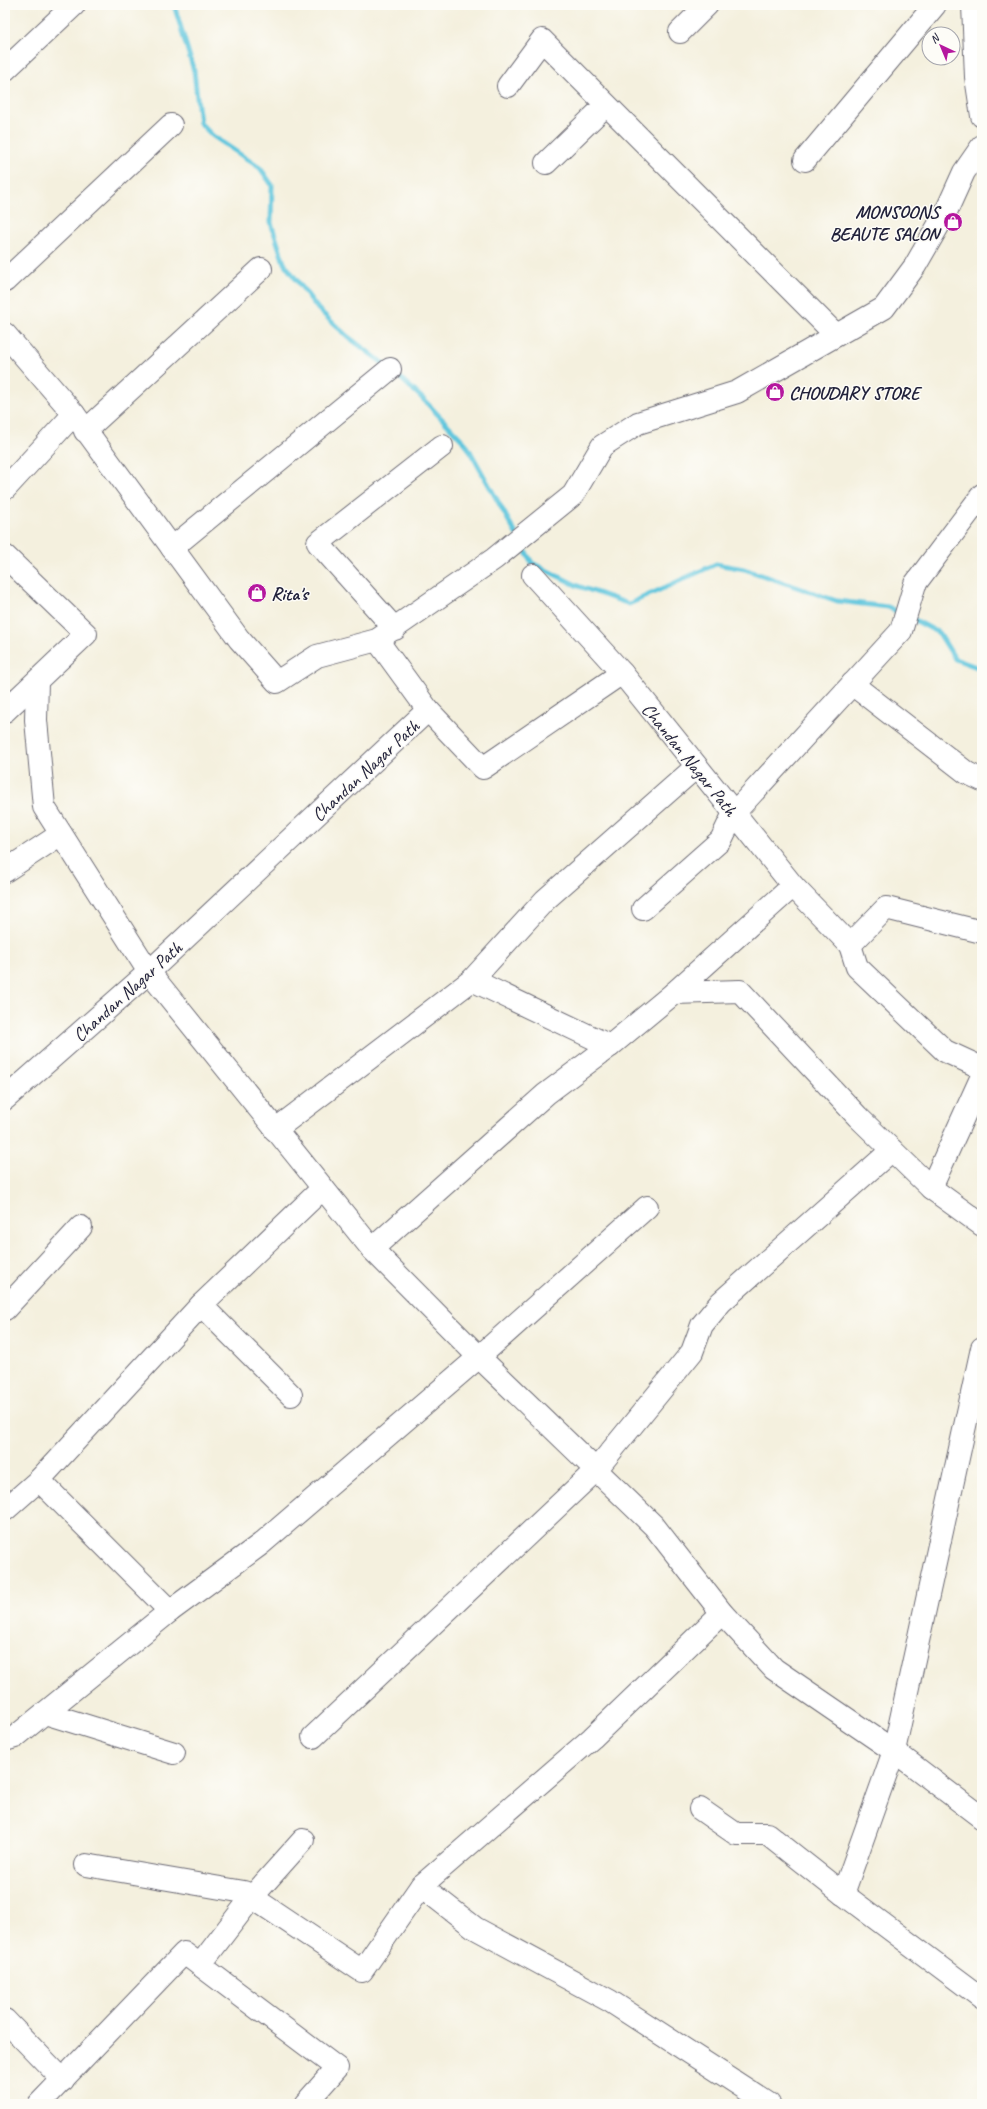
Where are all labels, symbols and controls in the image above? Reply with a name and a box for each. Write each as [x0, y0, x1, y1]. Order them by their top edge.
north arrow [921, 26, 961, 66]
text: N [927, 30, 943, 46]
place label: MONSOONS BEAUTE SALON [830, 200, 942, 246]
shop icon: MONSOONS BEAUTE SALON [942, 211, 964, 233]
shop icon: CHOUDARY STORE [764, 381, 786, 403]
place label: CHOUDARY STORE [789, 381, 923, 405]
shop icon: Rita's [246, 582, 268, 604]
place label: Rita's [271, 582, 310, 606]
street label: Chandan Nagar Path [636, 698, 743, 822]
street label: Chandan Nagar Path [307, 714, 426, 827]
street label: Chandan Nagar Path [68, 935, 188, 1047]

